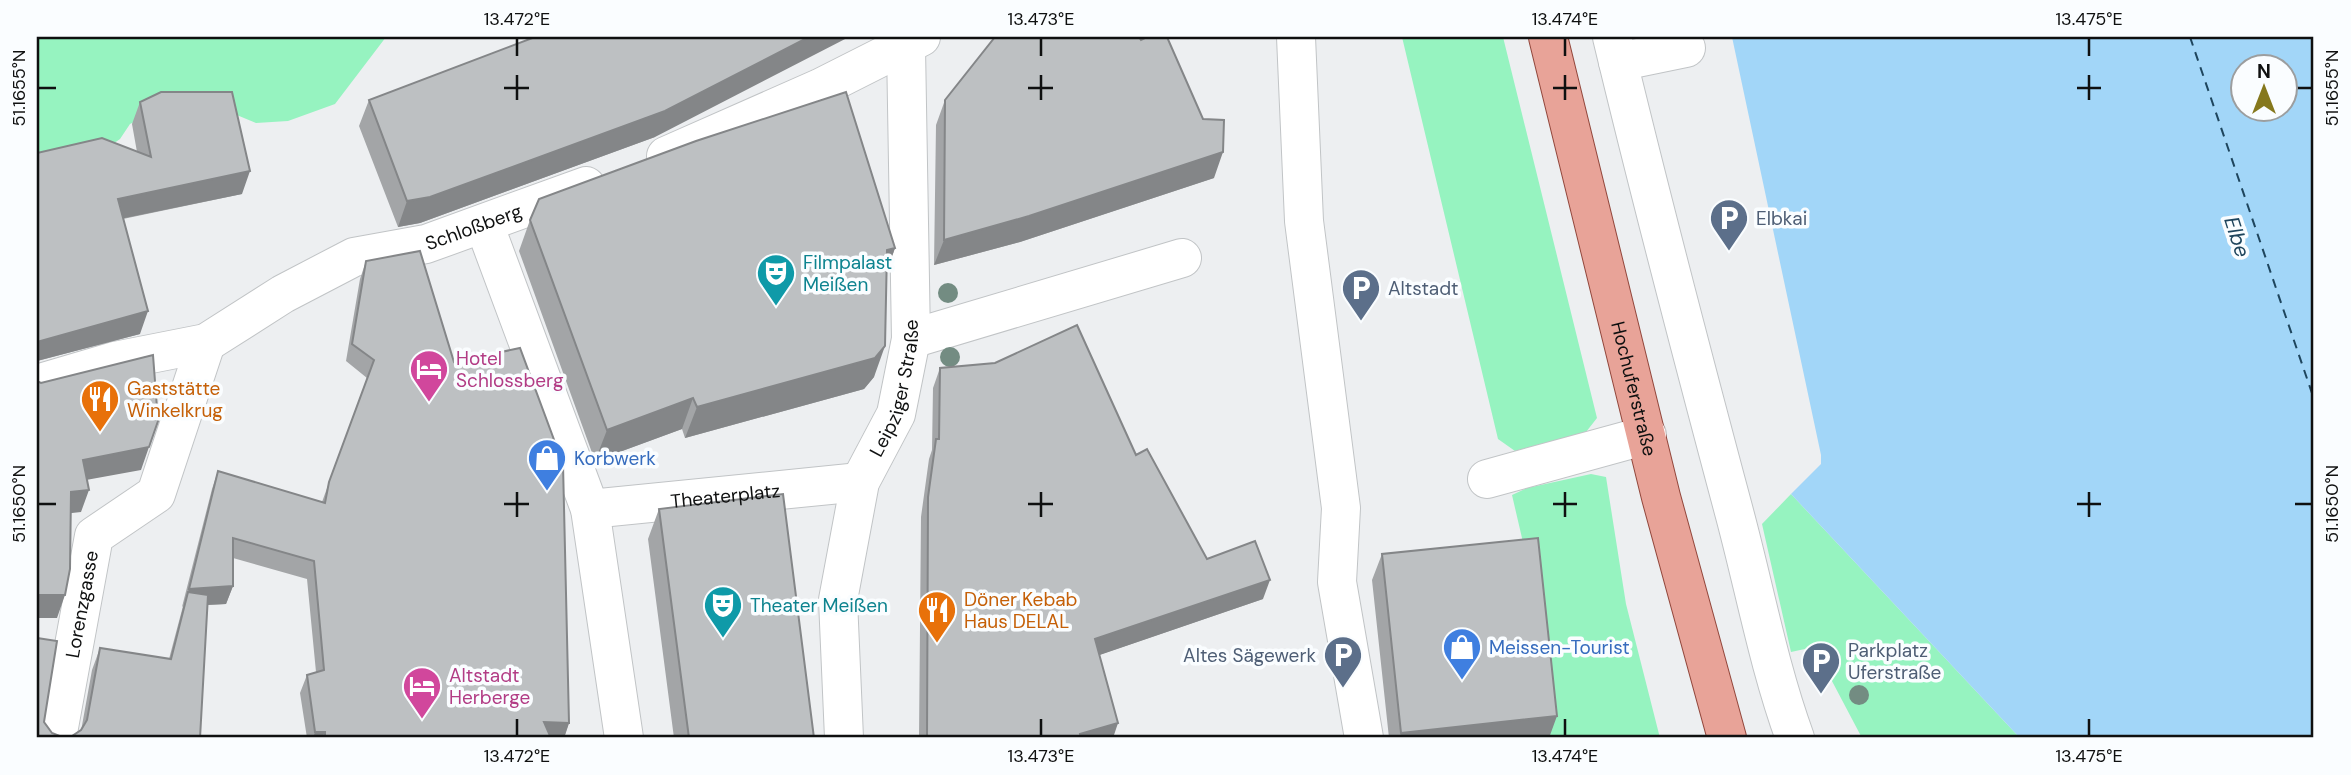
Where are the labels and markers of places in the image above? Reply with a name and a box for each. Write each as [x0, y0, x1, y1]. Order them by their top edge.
parking icon: Elbkai [1708, 197, 1750, 252]
place label: Elbkai [1756, 206, 1807, 231]
place label: Filmpalast Meißen [803, 250, 892, 297]
theatre icon: Filmpalast Meißen [755, 252, 797, 307]
parking icon: Altstadt [1340, 267, 1382, 322]
place label: Altstadt [1388, 276, 1459, 301]
place label: Hotel Schlossberg [456, 346, 564, 393]
hotel icon: Hotel Schlossberg [408, 348, 450, 403]
place label: Gaststätte Winkelkrug [127, 376, 223, 423]
restaurant icon: Gaststätte Winkelkrug [79, 378, 121, 433]
shop icon: Korbwerk [526, 437, 568, 492]
place label: Korbwerk [574, 446, 656, 471]
theatre icon: Theater Meißen [702, 584, 744, 639]
place label: Döner Kebab Haus DELAL [964, 587, 1078, 634]
restaurant icon: Döner Kebab Haus DELAL [916, 589, 958, 644]
place label: Theater Meißen [750, 593, 888, 618]
shop icon: Meissen-Tourist [1441, 626, 1483, 681]
parking icon: Altes Sägewerk [1322, 634, 1364, 689]
place label: Meissen-Tourist [1489, 635, 1630, 660]
place label: Parkplatz Uferstraße [1848, 638, 1941, 685]
parking icon: Parkplatz Uferstraße [1800, 640, 1842, 695]
place label: Altes Sägewerk [1183, 643, 1316, 668]
place label: Altstadt Herberge [449, 663, 530, 710]
hotel icon: Altstadt Herberge [401, 665, 443, 720]

